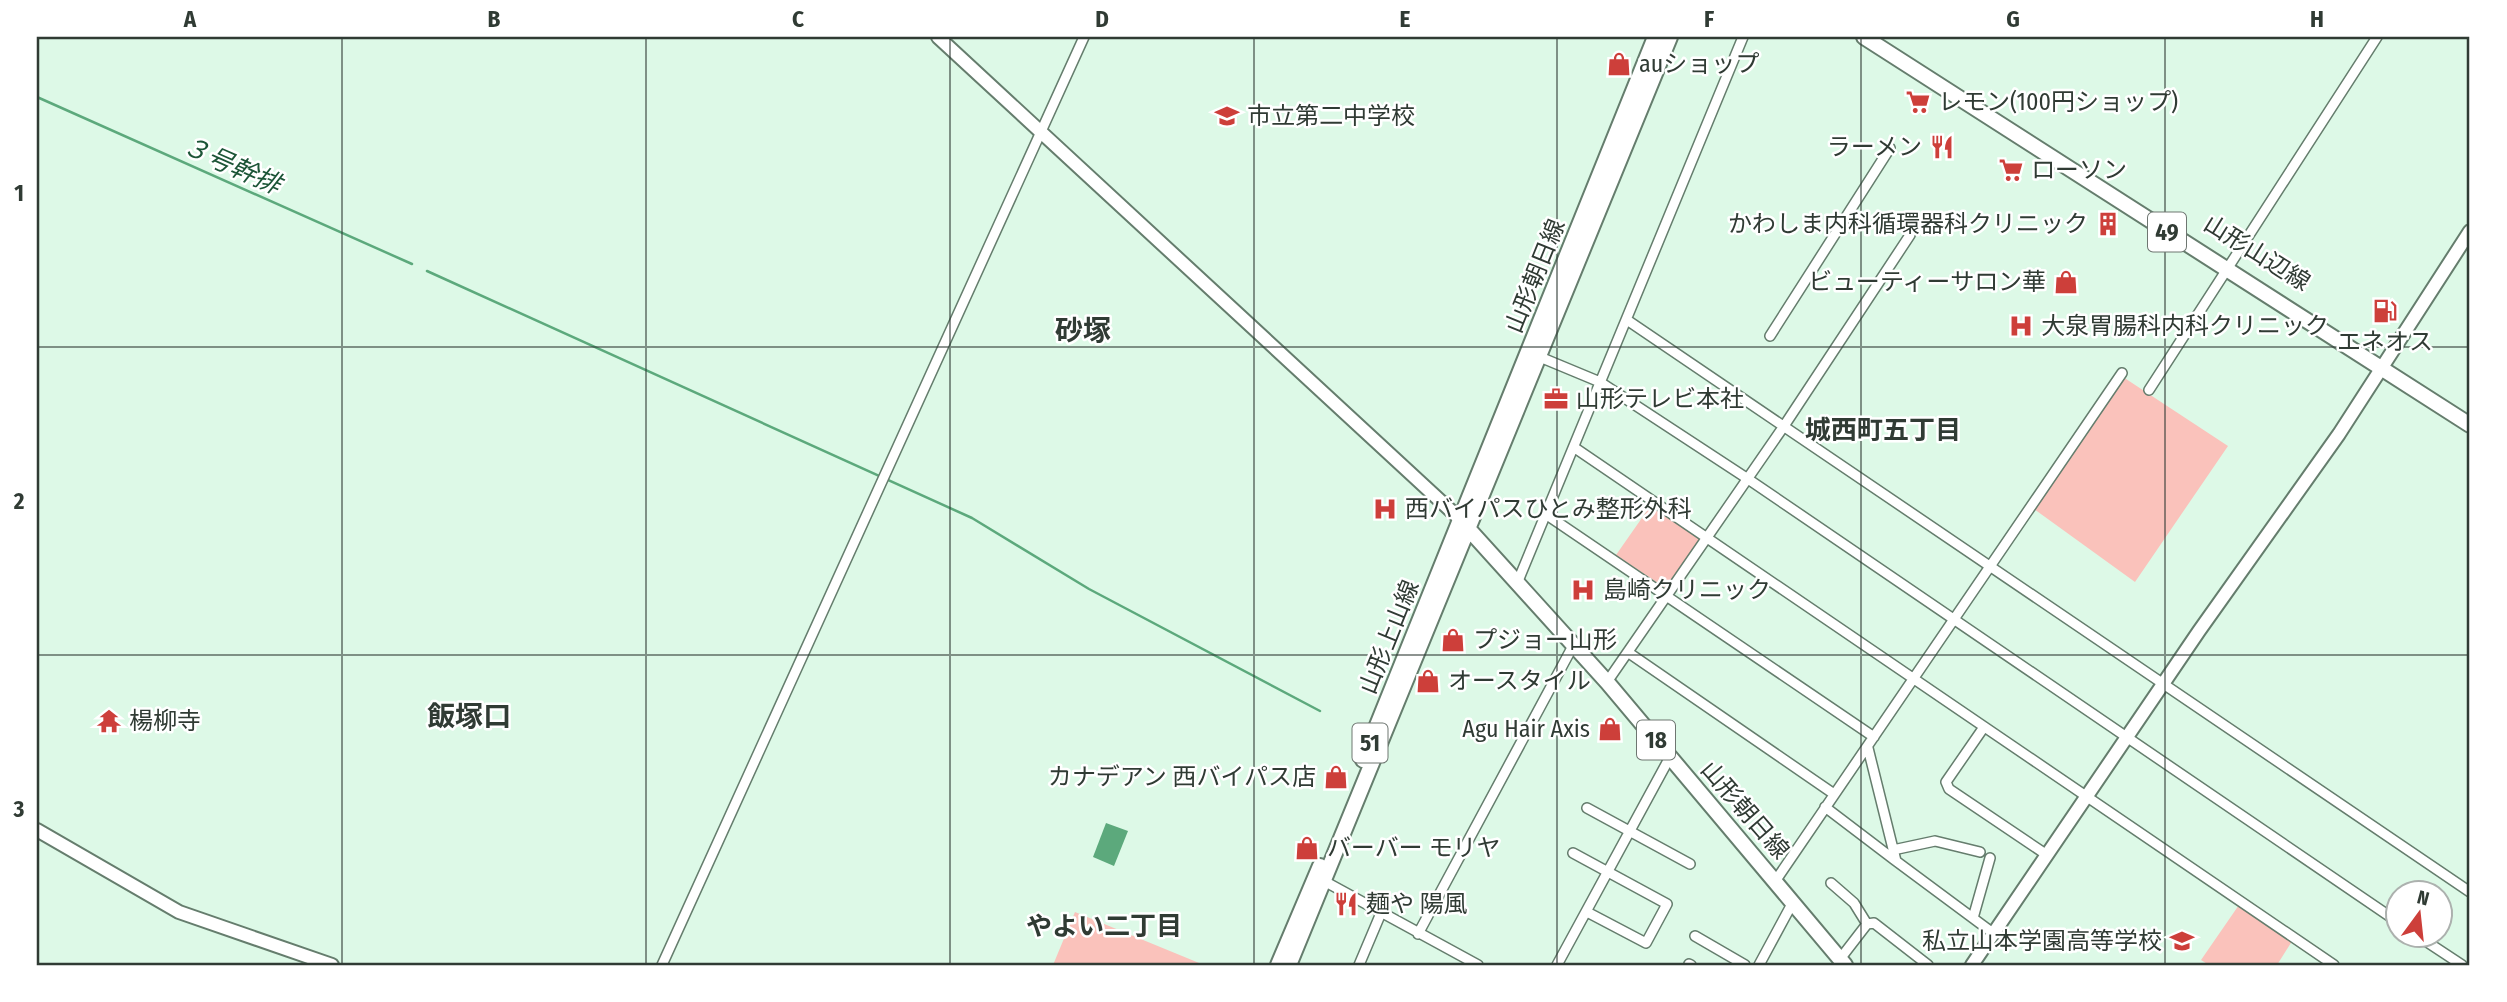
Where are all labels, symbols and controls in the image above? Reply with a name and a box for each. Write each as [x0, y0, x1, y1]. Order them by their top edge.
text: A [183, 5, 197, 33]
text: B [488, 5, 501, 33]
text: C [792, 5, 804, 33]
text: D [1095, 5, 1109, 33]
text: E [1400, 5, 1411, 33]
text: F [1704, 5, 1714, 33]
text: G [2006, 5, 2020, 33]
text: H [2310, 5, 2324, 33]
shop icon: auショップ [1605, 50, 1633, 78]
place label: auショップ [1639, 50, 1759, 78]
supermarket icon: レモン(100円ショップ) [1904, 88, 1932, 116]
place label: レモン(100円ショップ) [1938, 88, 2178, 116]
school or university icon: 市立第二中学校 [1213, 102, 1241, 130]
place label: 市立第二中学校 [1247, 102, 1415, 130]
water label: ３号幹排 [178, 130, 288, 202]
place label: ラーメン [1827, 133, 1922, 161]
restaurant icon: ラーメン [1928, 133, 1956, 161]
supermarket icon: ローソン [1997, 156, 2025, 184]
place label: ローソン [2031, 156, 2127, 184]
text: 1 [14, 179, 24, 207]
street label: 山形山辺線 [2199, 209, 2315, 297]
place label: かわしま内科循環器科クリニック [1728, 210, 2088, 238]
building icon: かわしま内科循環器科クリニック [2094, 210, 2122, 238]
road number: 49 [2148, 213, 2186, 252]
street label: 山形朝日線 [1500, 215, 1570, 337]
place label: ビューティーサロン華 [1808, 268, 2046, 296]
shop icon: ビューティーサロン華 [2052, 268, 2080, 296]
fuel station icon: エネオス [2371, 297, 2399, 325]
hospital icon: 大泉胃腸科内科クリニック [2007, 312, 2035, 340]
place label: 大泉胃腸科内科クリニック [2041, 312, 2329, 340]
district label: 砂塚 [1055, 314, 1111, 347]
place label: エネオス [2337, 328, 2433, 356]
office icon: 山形テレビ本社 [1542, 385, 1570, 413]
place label: 山形テレビ本社 [1576, 385, 1744, 413]
district label: 城西町五丁目 [1805, 415, 1961, 446]
text: 2 [13, 487, 25, 515]
hospital icon: 西バイパスひとみ整形外科 [1371, 495, 1399, 523]
place label: 西バイパスひとみ整形外科 [1405, 495, 1692, 523]
street label: 山形上山線 [1354, 576, 1424, 698]
hospital icon: 島崎クリニック [1569, 576, 1597, 604]
place label: 島崎クリニック [1603, 576, 1771, 604]
shop icon: プジョー山形 [1439, 626, 1467, 654]
place label: プジョー山形 [1473, 626, 1617, 654]
shop icon: オースタイル [1414, 667, 1442, 695]
place label: オースタイル [1448, 667, 1591, 695]
district label: 飯塚口 [427, 700, 511, 733]
temple icon: 楊柳寺 [95, 707, 123, 735]
place label: 楊柳寺 [129, 707, 201, 735]
place label: Agu Hair Axis [1462, 715, 1590, 743]
shop icon: Agu Hair Axis [1596, 715, 1624, 743]
road number: 18 [1637, 720, 1675, 760]
road number: 51 [1352, 723, 1388, 762]
street label: 山形朝日線 [1695, 756, 1795, 864]
place label: カナデアン 西バイパス店 [1048, 763, 1316, 791]
shop icon: カナデアン 西バイパス店 [1322, 763, 1350, 791]
text: 3 [13, 795, 25, 823]
shop icon: バーバー モリヤ [1293, 834, 1321, 862]
place label: バーバー モリヤ [1327, 834, 1500, 862]
north arrow [2384, 880, 2454, 950]
text: N [2415, 885, 2432, 911]
restaurant icon: 麺や 陽風 [1332, 890, 1360, 918]
place label: 麺や 陽風 [1366, 890, 1468, 918]
district label: やよい二丁目 [1026, 911, 1182, 942]
place label: 私立山本学園高等学校 [1922, 927, 2162, 955]
school or university icon: 私立山本学園高等学校 [2168, 927, 2196, 955]

